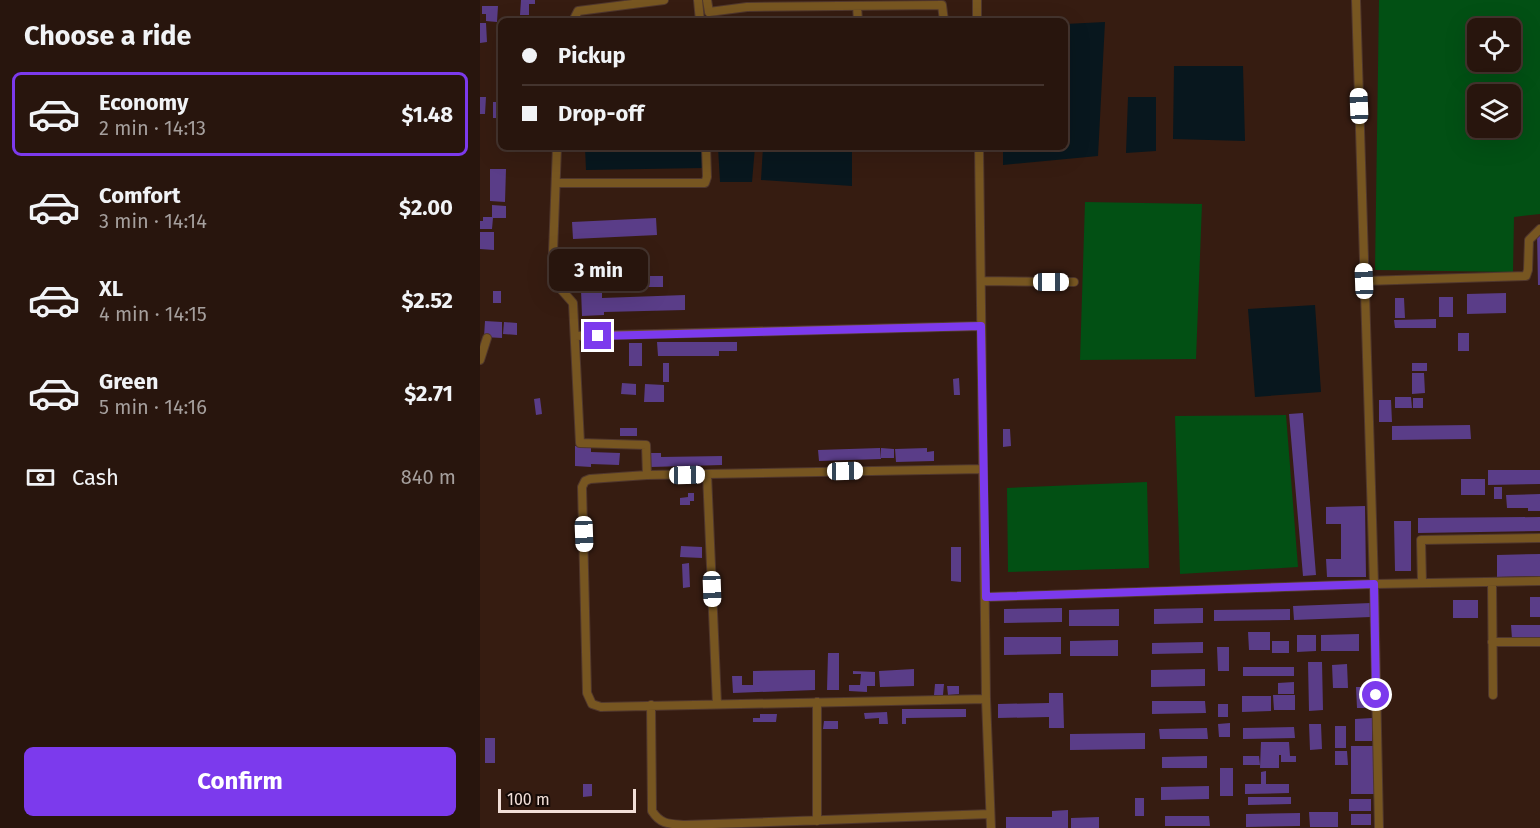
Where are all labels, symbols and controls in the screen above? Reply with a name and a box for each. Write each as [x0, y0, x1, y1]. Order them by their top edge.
map controls [1467, 18, 1521, 138]
button: locate [1467, 18, 1521, 72]
text: Choose a ride [24, 20, 191, 52]
text: Pickup [558, 42, 626, 69]
button: layers [1467, 84, 1521, 138]
icon: car [27, 87, 81, 141]
car [1349, 88, 1369, 124]
text: Economy [99, 89, 188, 116]
text: Drop-off [558, 100, 644, 127]
text: $1.48 [401, 101, 453, 128]
text: 2 min · 14:13 [99, 116, 206, 140]
icon: car [27, 180, 81, 234]
text: Comfort [99, 182, 180, 209]
text: $2.00 [399, 194, 453, 221]
text: 3 min · 14:14 [99, 209, 207, 233]
callout: 3 min [548, 249, 648, 291]
text: 3 min [574, 258, 623, 282]
car [1354, 263, 1374, 299]
icon: car [27, 273, 81, 327]
car [1033, 273, 1069, 291]
text: XL [99, 275, 123, 302]
text: $2.52 [401, 287, 453, 314]
text: 4 min · 14:15 [99, 302, 207, 326]
route end [584, 322, 611, 349]
icon: car [27, 366, 81, 420]
text: Green [99, 368, 158, 395]
text: $2.71 [404, 380, 453, 407]
text: 5 min · 14:16 [99, 395, 207, 419]
icon: cash [24, 461, 57, 494]
car [827, 462, 863, 480]
text: Cash [72, 464, 119, 491]
text: 840 m [401, 465, 456, 489]
car [669, 466, 705, 484]
car [574, 516, 594, 552]
car [702, 571, 722, 607]
route start [1362, 681, 1389, 708]
button: Confirm [24, 747, 456, 816]
scale bar [498, 786, 636, 814]
text: 100 m [507, 790, 550, 809]

